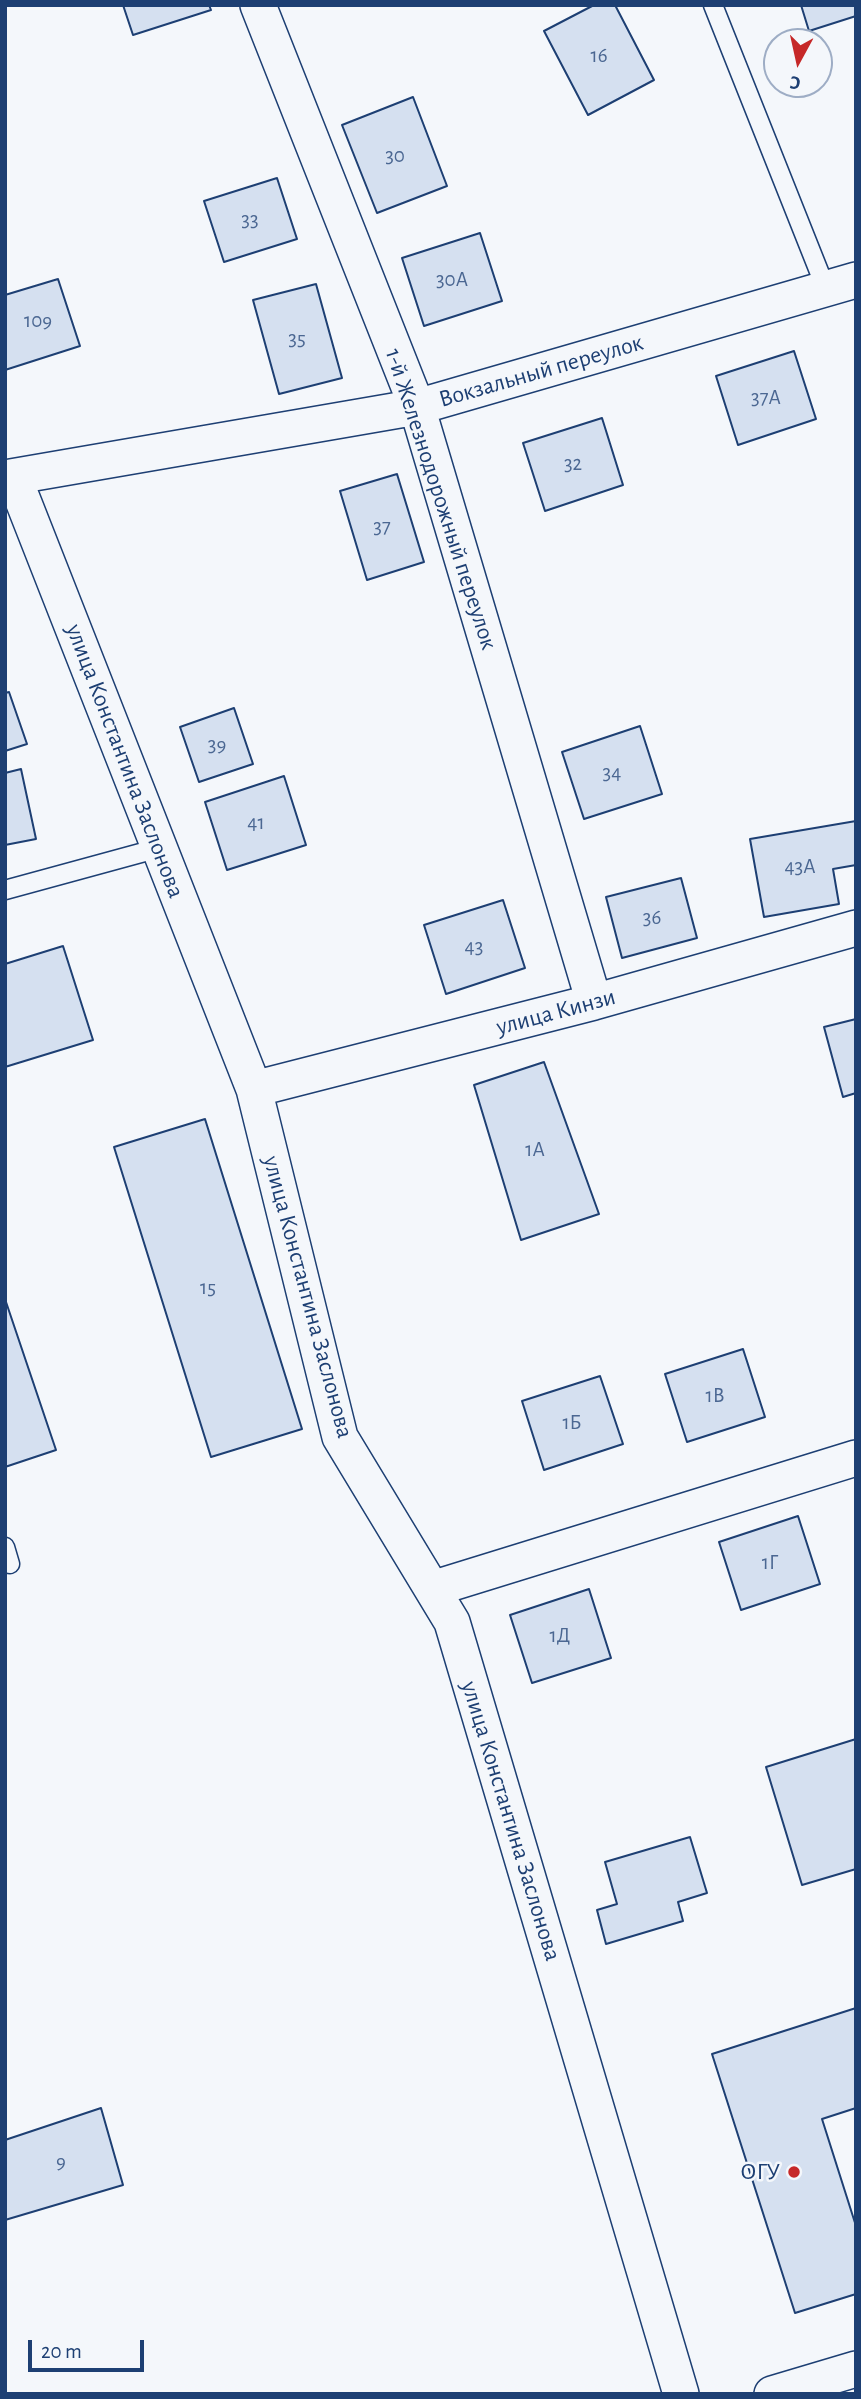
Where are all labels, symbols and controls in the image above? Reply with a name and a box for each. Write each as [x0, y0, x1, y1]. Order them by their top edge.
north arrow [763, 28, 833, 98]
house number: 16 [590, 43, 608, 69]
text: С [789, 72, 802, 92]
house number: 30 [385, 143, 405, 169]
house number: 33 [241, 207, 259, 233]
house number: 30А [436, 267, 468, 293]
house number: 109 [24, 308, 52, 334]
house number: 35 [288, 326, 306, 352]
street label: Вокзальный переулок [436, 328, 646, 414]
street label: 1-й Железнодорожный переулок [379, 345, 503, 653]
house number: 37А [751, 385, 781, 411]
house number: 32 [564, 451, 582, 477]
house number: 37 [373, 514, 391, 540]
street label: улица Константина Заслонова [59, 620, 191, 902]
house number: 39 [208, 732, 226, 758]
house number: 34 [603, 760, 621, 786]
house number: 41 [247, 810, 265, 836]
house number: 43А [784, 854, 816, 880]
house number: 36 [643, 905, 661, 931]
house number: 43 [465, 934, 483, 960]
street label: улица Кинзи [493, 982, 619, 1042]
house number: 1А [525, 1137, 545, 1163]
street label: улица Константина Заслонова [256, 1153, 360, 1441]
house number: 15 [200, 1275, 216, 1301]
house number: 1В [705, 1383, 725, 1409]
house number: 1Б [562, 1410, 582, 1436]
house number: 1Г [762, 1550, 778, 1576]
house number: 1Д [550, 1623, 570, 1649]
street label: улица Константина Заслонова [455, 1678, 567, 1964]
house number: 9 [56, 2149, 66, 2175]
place label: ОГУ [740, 2158, 780, 2186]
marker: ОГУ [786, 2164, 802, 2180]
scale bar [32, 2326, 147, 2370]
text: 20 m [41, 2341, 82, 2362]

